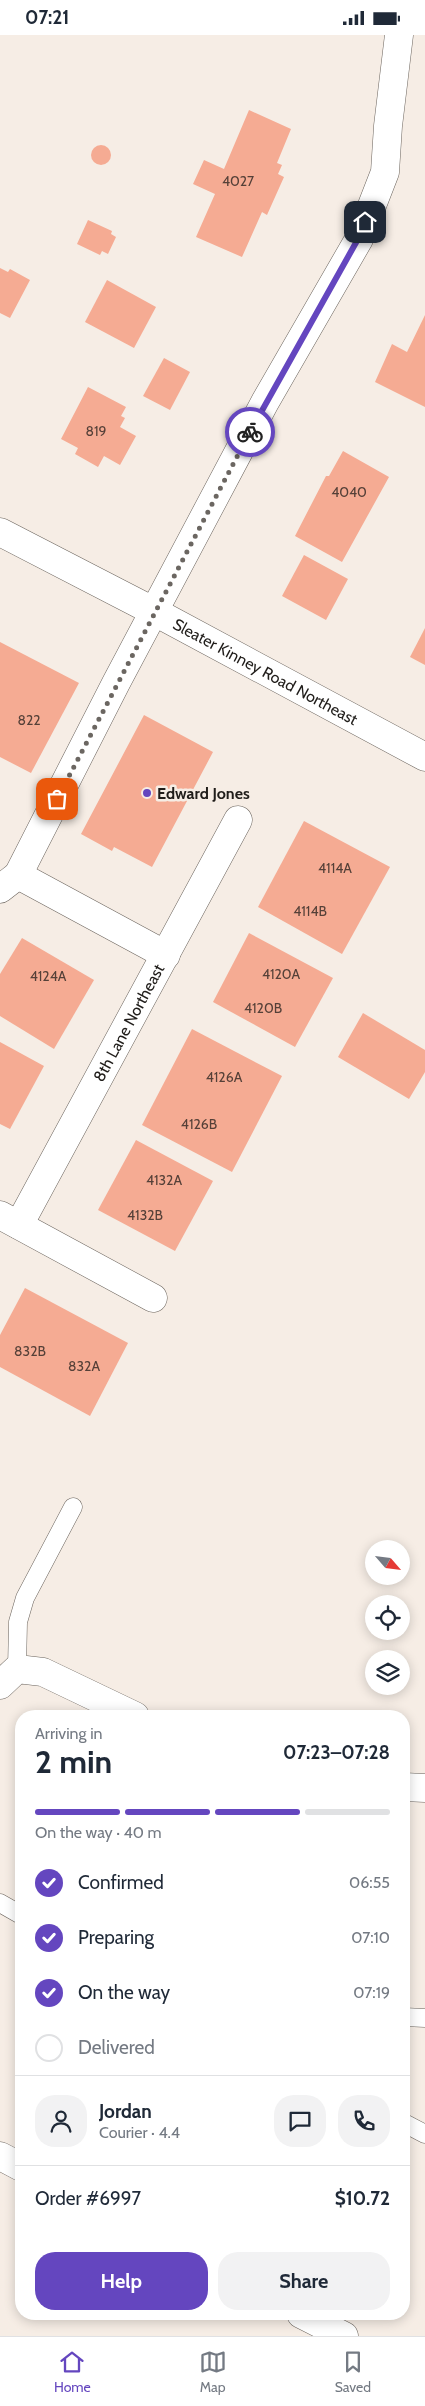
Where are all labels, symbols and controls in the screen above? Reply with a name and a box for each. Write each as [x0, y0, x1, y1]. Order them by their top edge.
text: 07:21 [25, 6, 69, 29]
house number: 4027 [222, 172, 254, 190]
pin [344, 201, 386, 243]
icon: home [351, 208, 379, 236]
courier [225, 407, 275, 457]
icon: bike [236, 418, 264, 446]
house number: 819 [86, 422, 107, 440]
house number: 4040 [331, 483, 367, 501]
street label: Sleater Kinney Road Northeast [170, 614, 362, 729]
house number: 822 [17, 711, 41, 729]
pin [36, 778, 78, 820]
place label: Edward Jones [157, 784, 250, 803]
icon: bag [43, 785, 71, 813]
marker: Edward Jones [141, 787, 153, 799]
house number: 4114A [318, 859, 352, 877]
house number: 4114B [293, 902, 327, 920]
street label: 8th Lane Northeast [89, 960, 168, 1085]
house number: 4120A [262, 965, 300, 983]
house number: 4124A [30, 967, 67, 985]
house number: 4120B [244, 999, 282, 1017]
house number: 4126A [206, 1068, 243, 1086]
house number: 4126B [181, 1115, 217, 1133]
house number: 4132A [146, 1171, 182, 1189]
house number: 4132B [127, 1206, 163, 1224]
house number: 832B [14, 1342, 46, 1360]
house number: 832A [68, 1357, 100, 1375]
north arrow [365, 1540, 410, 1585]
map controls [365, 1540, 410, 1695]
button: locate [365, 1595, 410, 1640]
button: layers [365, 1650, 410, 1695]
text: Arriving in [35, 1724, 102, 1743]
text: 07:23–07:28 [283, 1741, 390, 1764]
text: 2 min [35, 1742, 112, 1781]
text: On the way · 40 m [35, 1823, 162, 1842]
icon: check [35, 1869, 63, 1897]
text: Confirmed [78, 1871, 164, 1894]
text: 06:55 [349, 1873, 390, 1892]
icon: check [35, 1924, 63, 1952]
text: Preparing [78, 1926, 154, 1949]
text: 07:10 [351, 1928, 390, 1947]
icon: check [35, 1979, 63, 2007]
text: On the way [78, 1981, 170, 2004]
text: 07:19 [353, 1983, 390, 2002]
text: Delivered [78, 2036, 155, 2059]
button: person [35, 2095, 87, 2147]
button: chat [274, 2095, 326, 2147]
button: phone [338, 2095, 390, 2147]
text: Jordan [99, 2100, 152, 2123]
text: Courier · 4.4 [99, 2123, 180, 2142]
text: Order #6997 [35, 2187, 141, 2210]
text: $10.72 [335, 2187, 390, 2210]
button: Help [35, 2252, 208, 2310]
button: Share [218, 2252, 390, 2310]
tab: Home [54, 2348, 91, 2396]
tab: Map [199, 2348, 227, 2396]
tab: Saved [335, 2348, 371, 2396]

